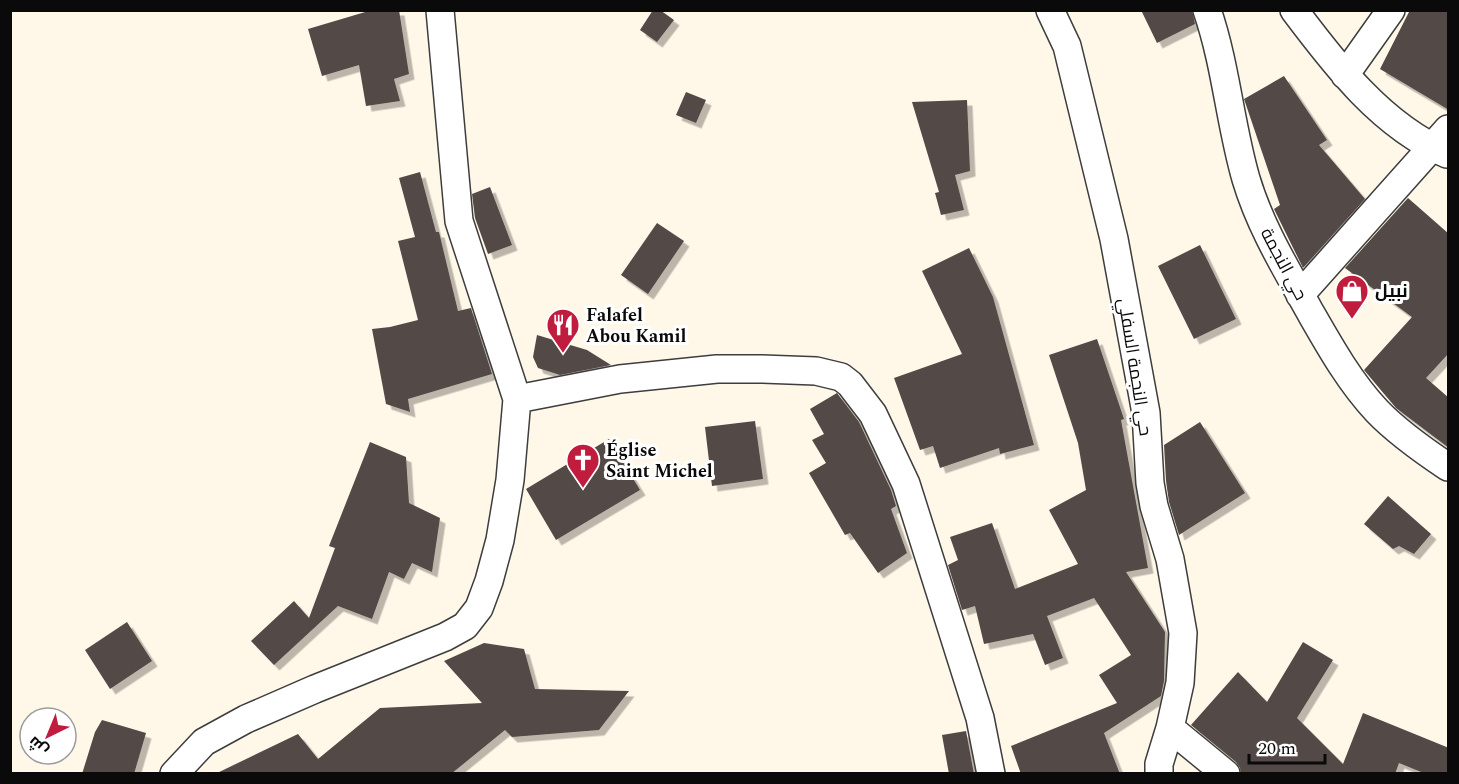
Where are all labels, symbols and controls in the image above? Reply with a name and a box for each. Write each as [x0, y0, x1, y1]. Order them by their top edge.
street label: حي النجمة [1253, 223, 1314, 305]
shop icon: نبيل [1334, 273, 1370, 320]
place label: نبيل [1375, 278, 1408, 305]
street label: حي النجمة السفلي [1110, 296, 1159, 438]
place label: Falafel Abou Kamil [586, 302, 686, 350]
restaurant icon: Falafel Abou Kamil [545, 307, 581, 354]
place label: Église Saint Michel [606, 437, 713, 485]
church icon: Église Saint Michel [565, 442, 601, 489]
north arrow [18, 706, 78, 766]
scale bar [1249, 727, 1326, 765]
text: ش [23, 730, 54, 762]
text: 20 m [1258, 735, 1296, 762]

